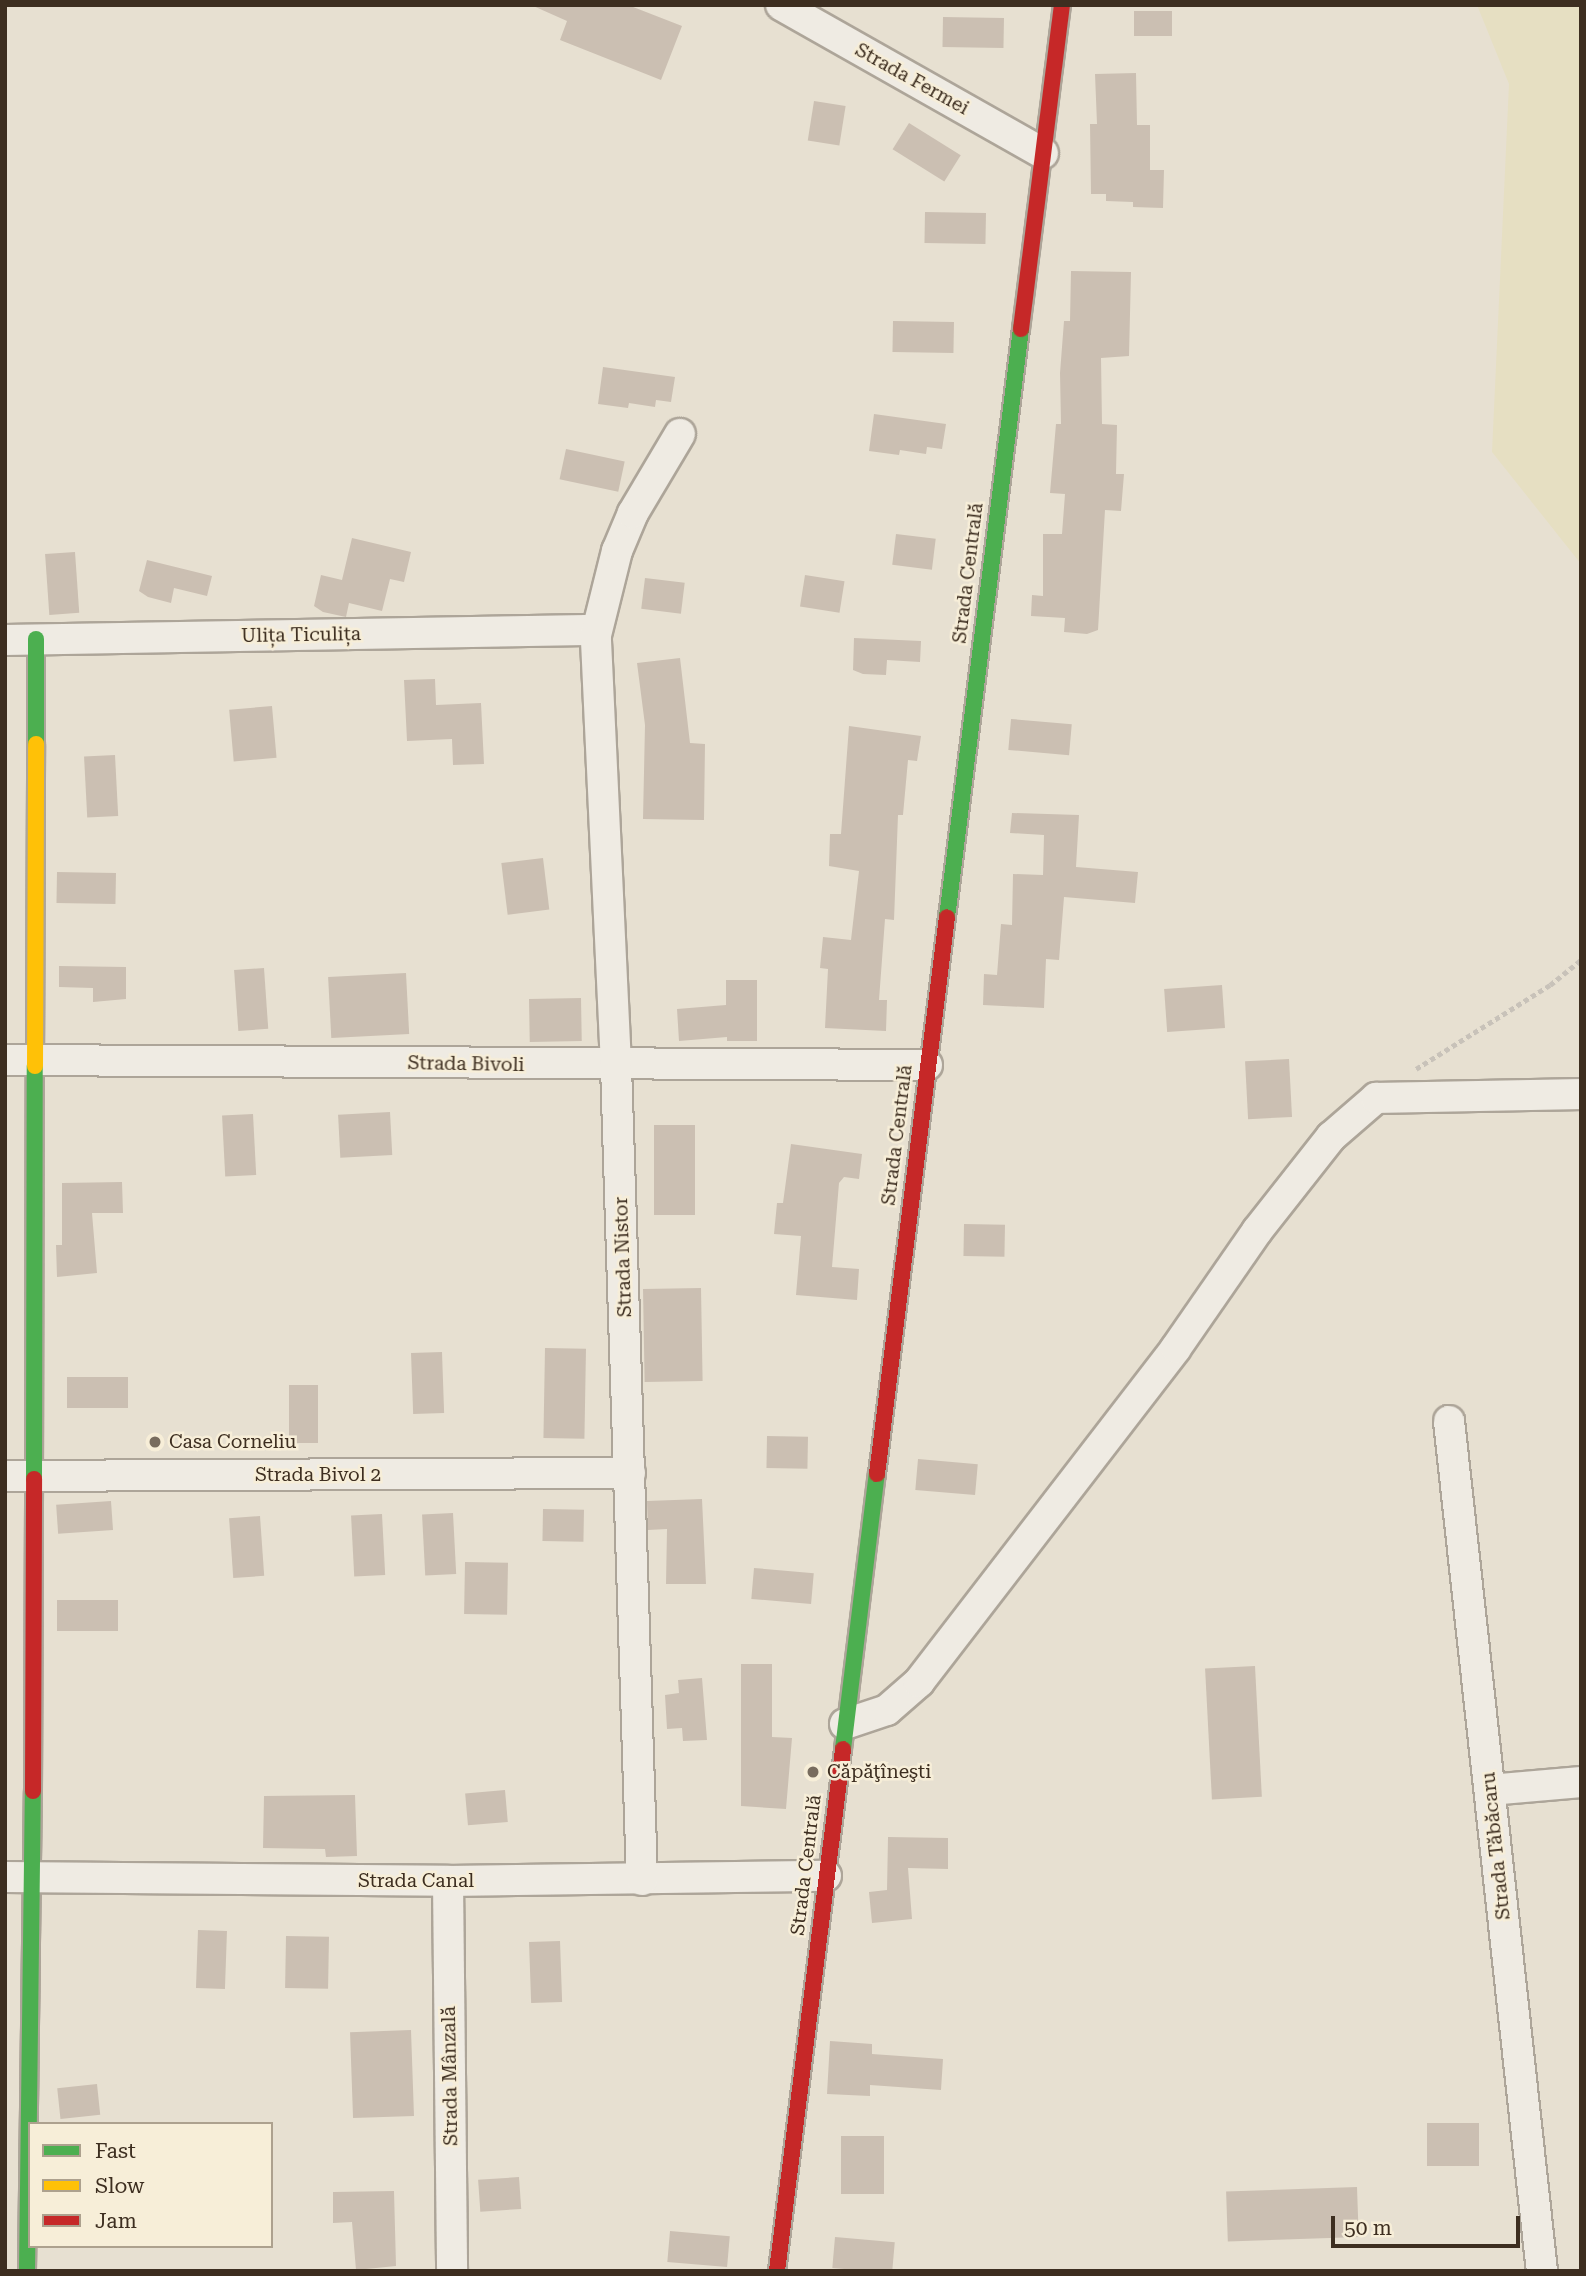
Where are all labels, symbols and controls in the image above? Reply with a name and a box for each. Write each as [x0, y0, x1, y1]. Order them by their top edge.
street label: Strada Fermei [851, 38, 973, 120]
street label: Strada Centrală [948, 501, 988, 645]
street label: Ulița Ticulița [241, 623, 361, 647]
street label: Strada Bivoli [407, 1052, 525, 1076]
street label: Strada Centrală [877, 1063, 917, 1207]
street label: Strada Nistor [610, 1196, 636, 1318]
place label: Casa Corneliu [169, 1431, 296, 1453]
marker: Casa Corneliu [147, 1434, 163, 1450]
street label: Strada Bivol 2 [255, 1464, 381, 1486]
place label: Căpăţîneşti [827, 1761, 931, 1783]
marker: Căpăţîneşti [805, 1764, 821, 1780]
street label: Strada Tăbăcaru [1477, 1771, 1515, 1921]
street label: Strada Centrală [786, 1793, 826, 1937]
street label: Strada Canal [358, 1870, 474, 1892]
street label: Strada Mânzală [437, 2006, 463, 2146]
legend [28, 2122, 273, 2248]
text: Fast [95, 2139, 136, 2163]
text: Slow [95, 2174, 144, 2198]
scale bar [1334, 2202, 1523, 2246]
text: Jam [95, 2209, 137, 2233]
text: 50 m [1344, 2216, 1392, 2240]

